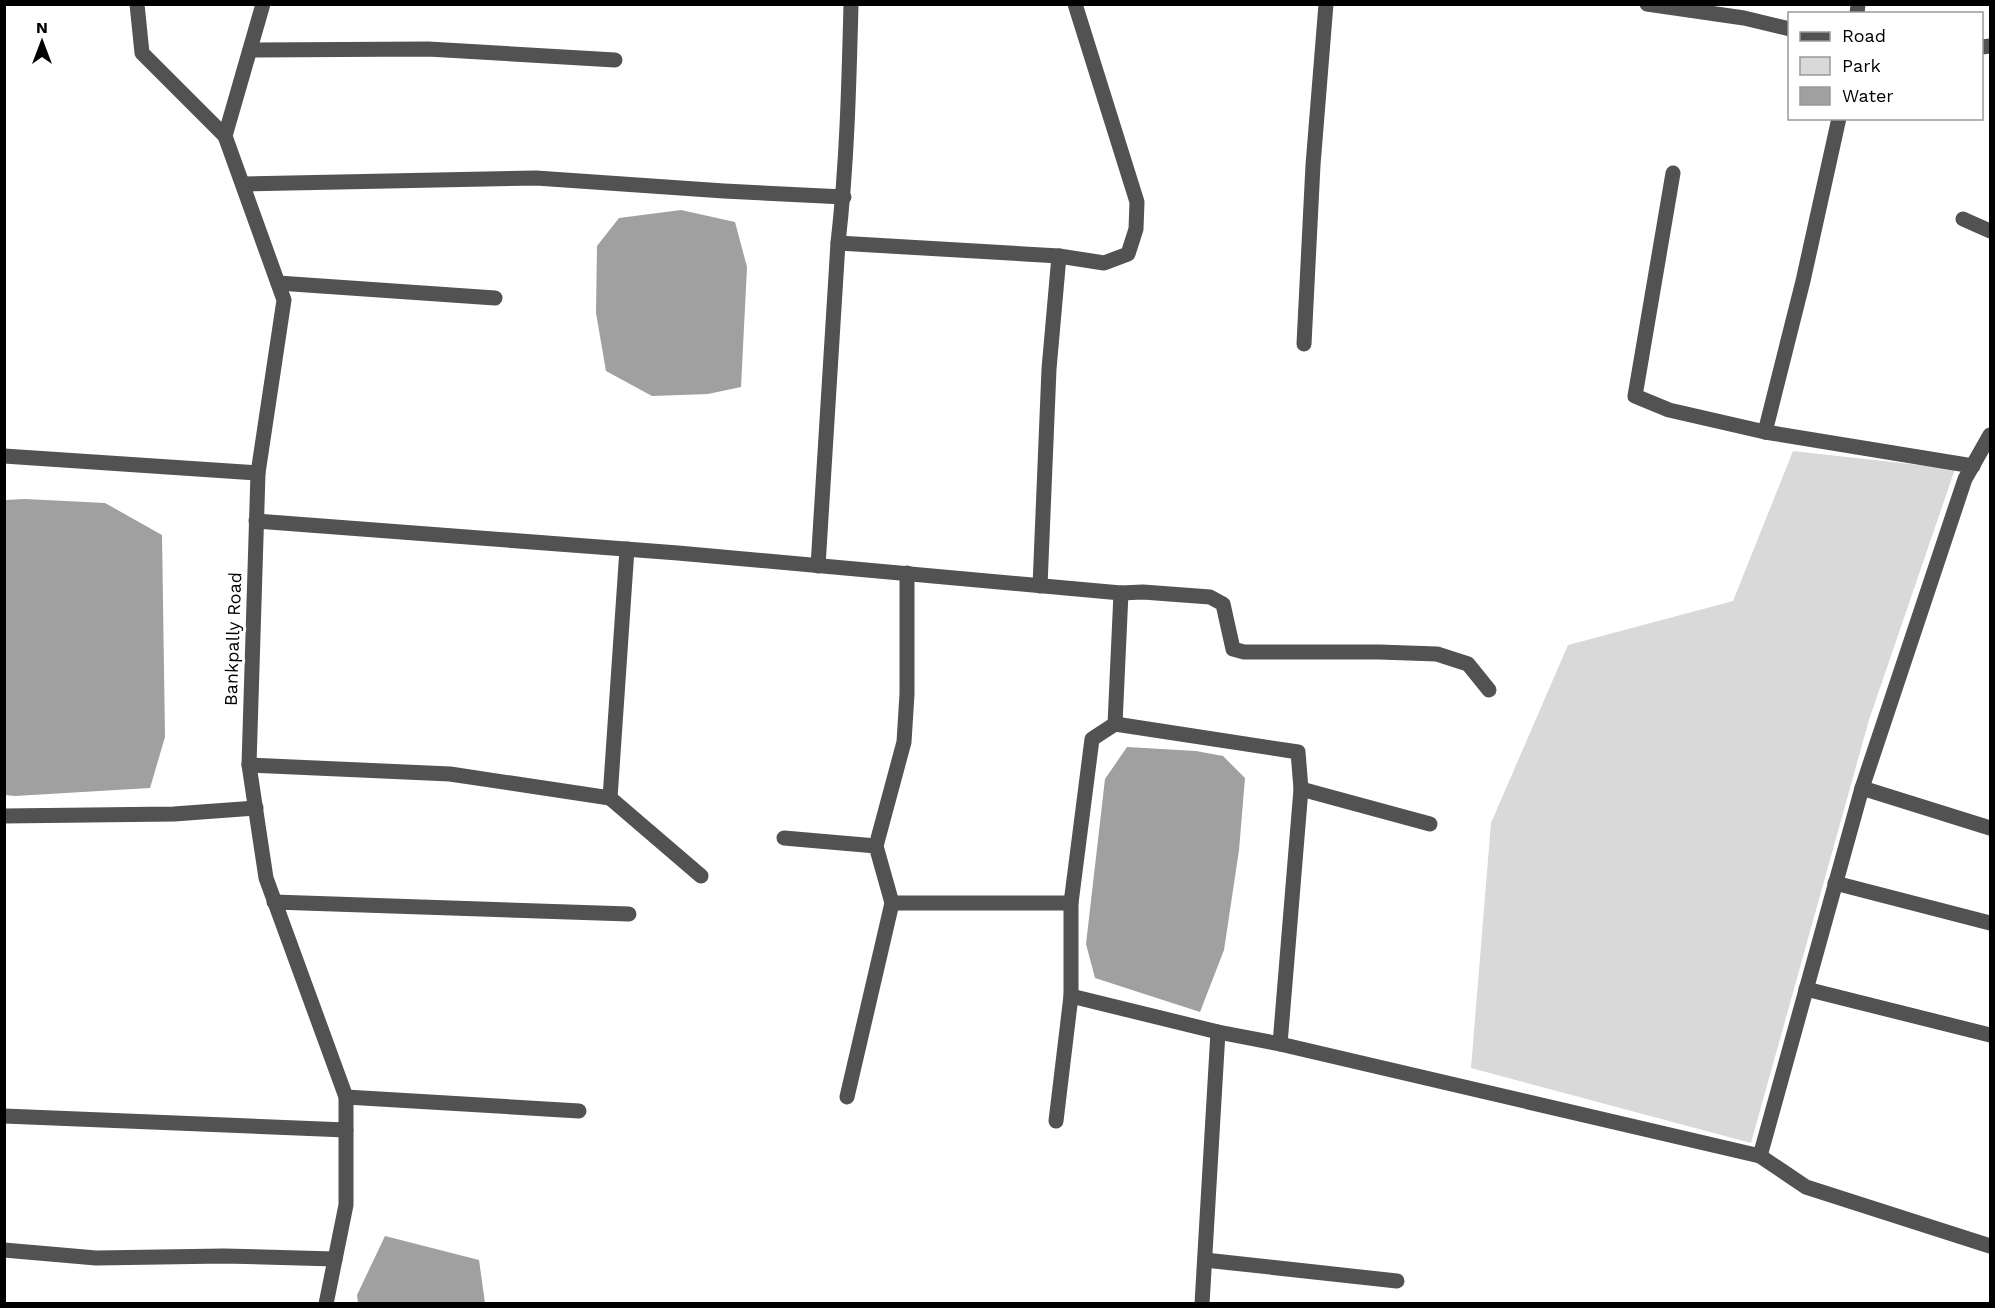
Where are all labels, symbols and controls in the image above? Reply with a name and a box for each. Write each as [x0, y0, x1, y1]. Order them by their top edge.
north arrow [12, 12, 72, 72]
legend [1788, 12, 1983, 120]
text: N [36, 18, 48, 37]
text: Road [1842, 25, 1886, 46]
text: Park [1842, 55, 1881, 76]
text: Water [1842, 85, 1894, 106]
street label: Bankpally Road [220, 572, 245, 706]

